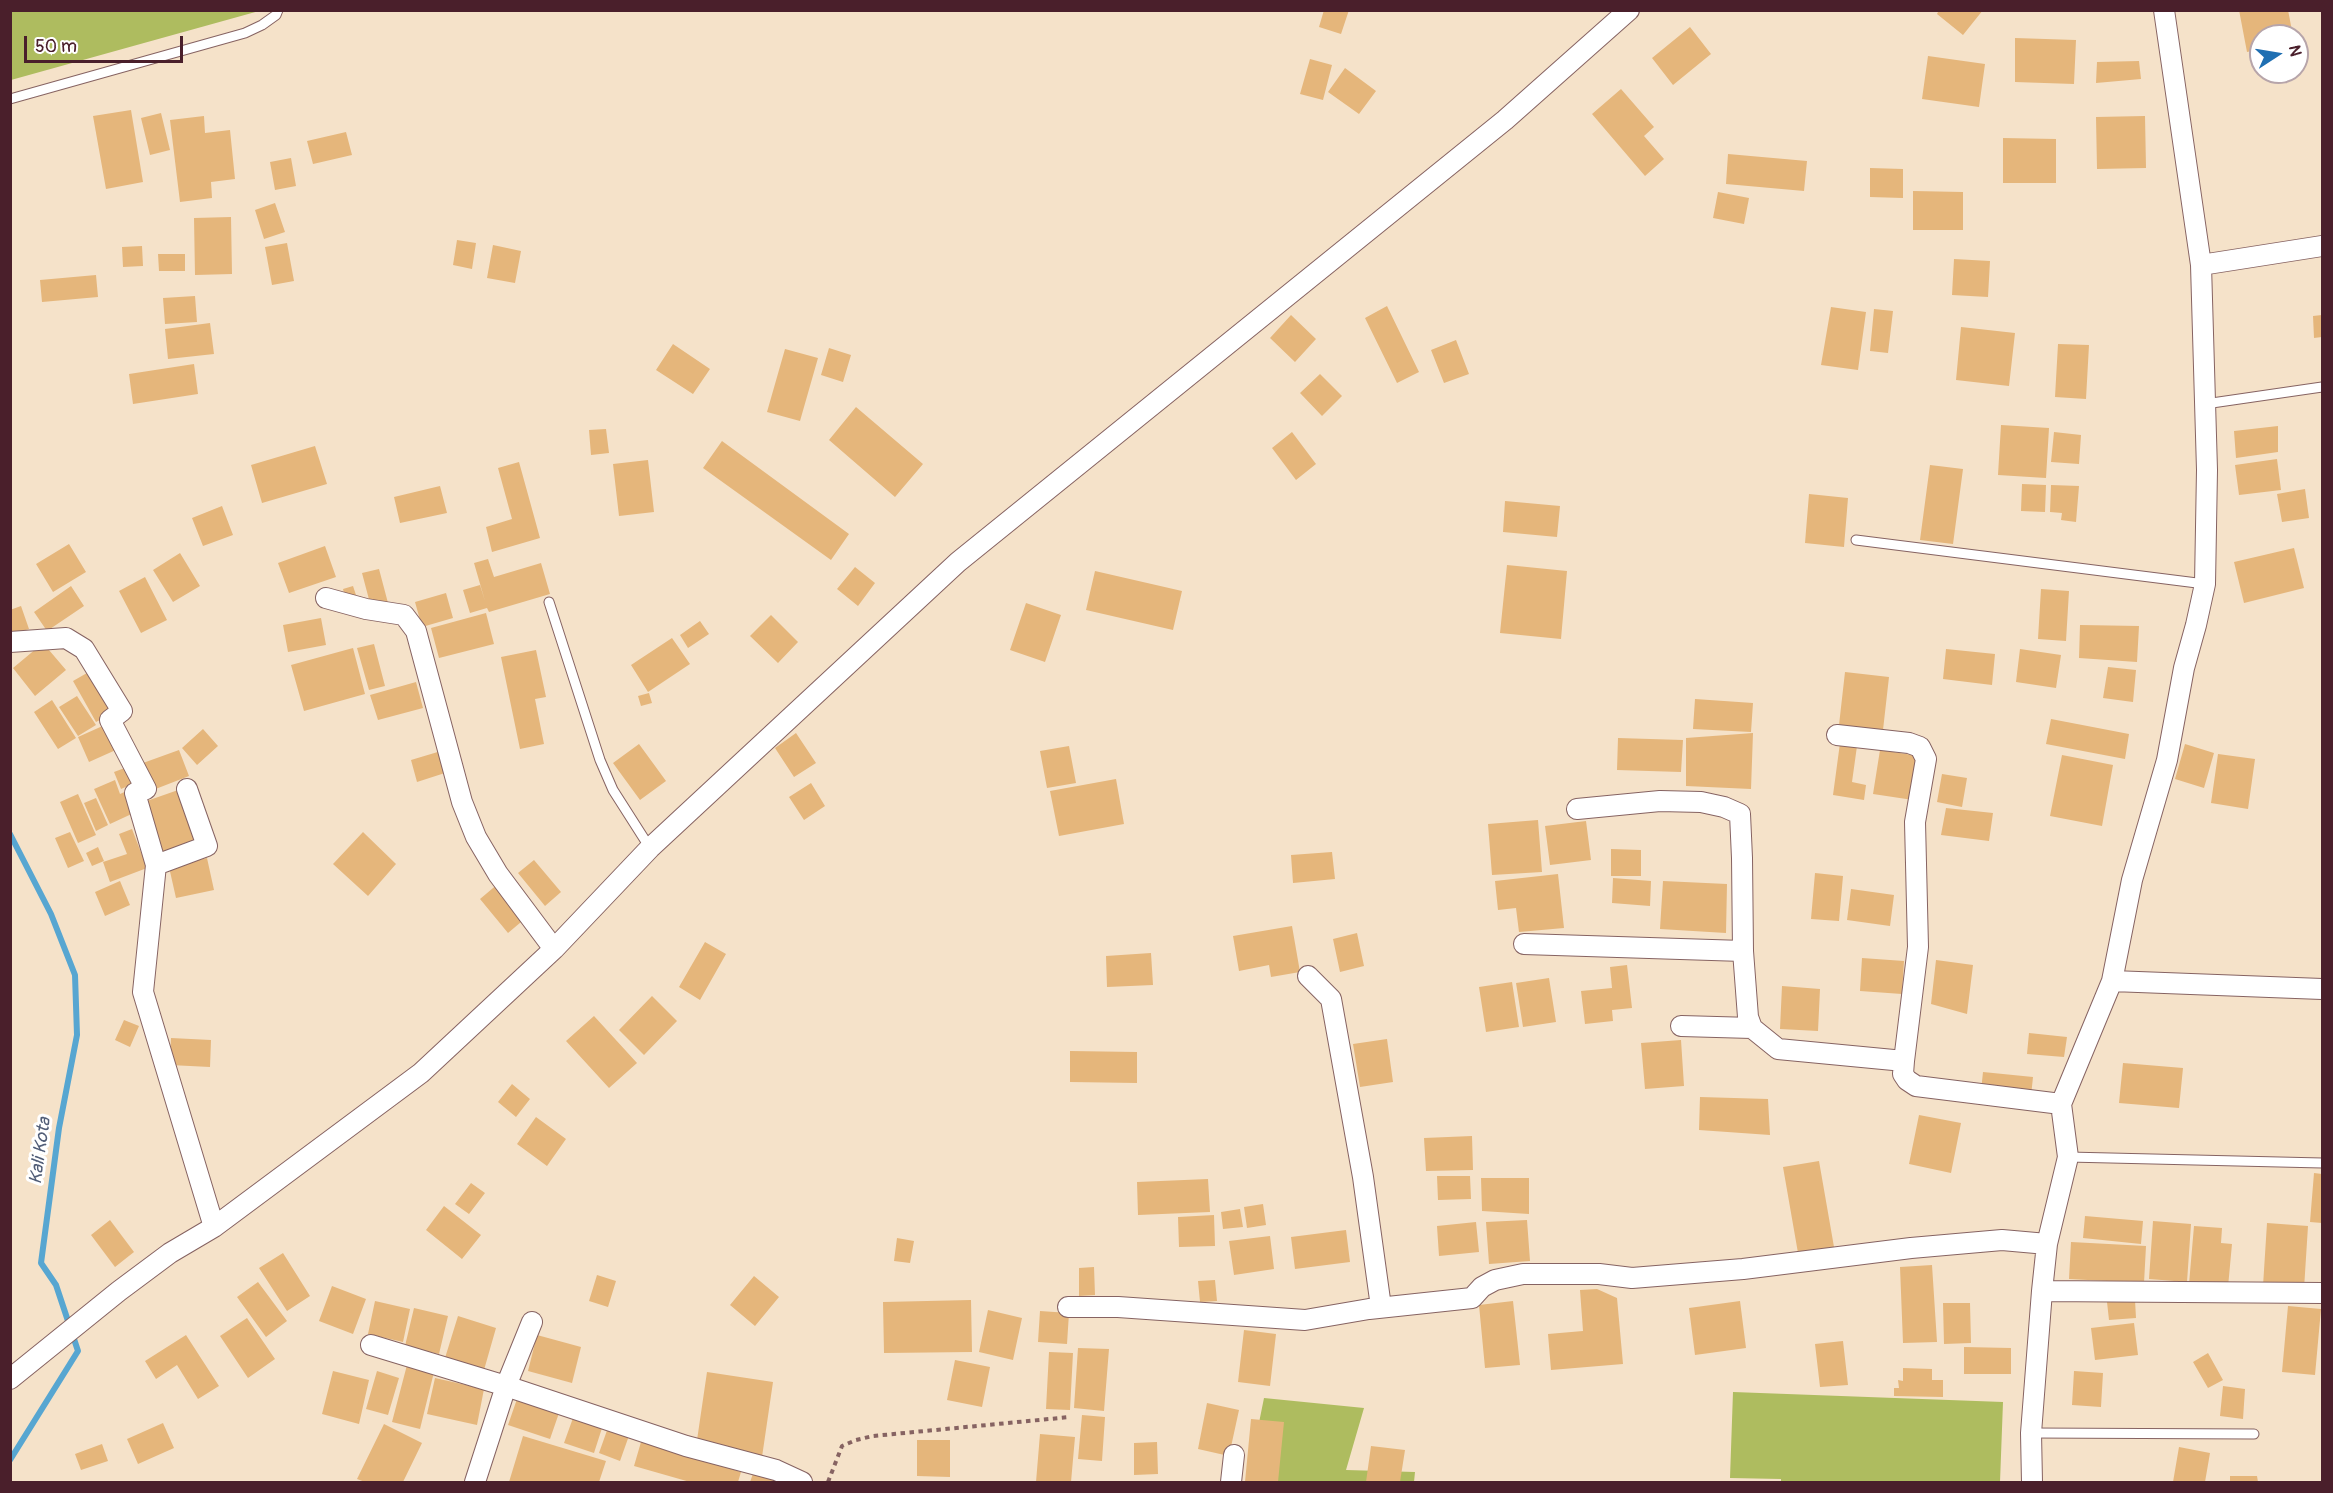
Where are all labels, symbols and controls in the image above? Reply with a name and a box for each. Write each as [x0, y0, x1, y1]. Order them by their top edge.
scale bar [27, 24, 186, 62]
north arrow [2249, 24, 2309, 84]
text: 50 m [35, 35, 77, 58]
text: N [2284, 43, 2306, 58]
water label: Kali Kota [26, 1116, 56, 1186]

